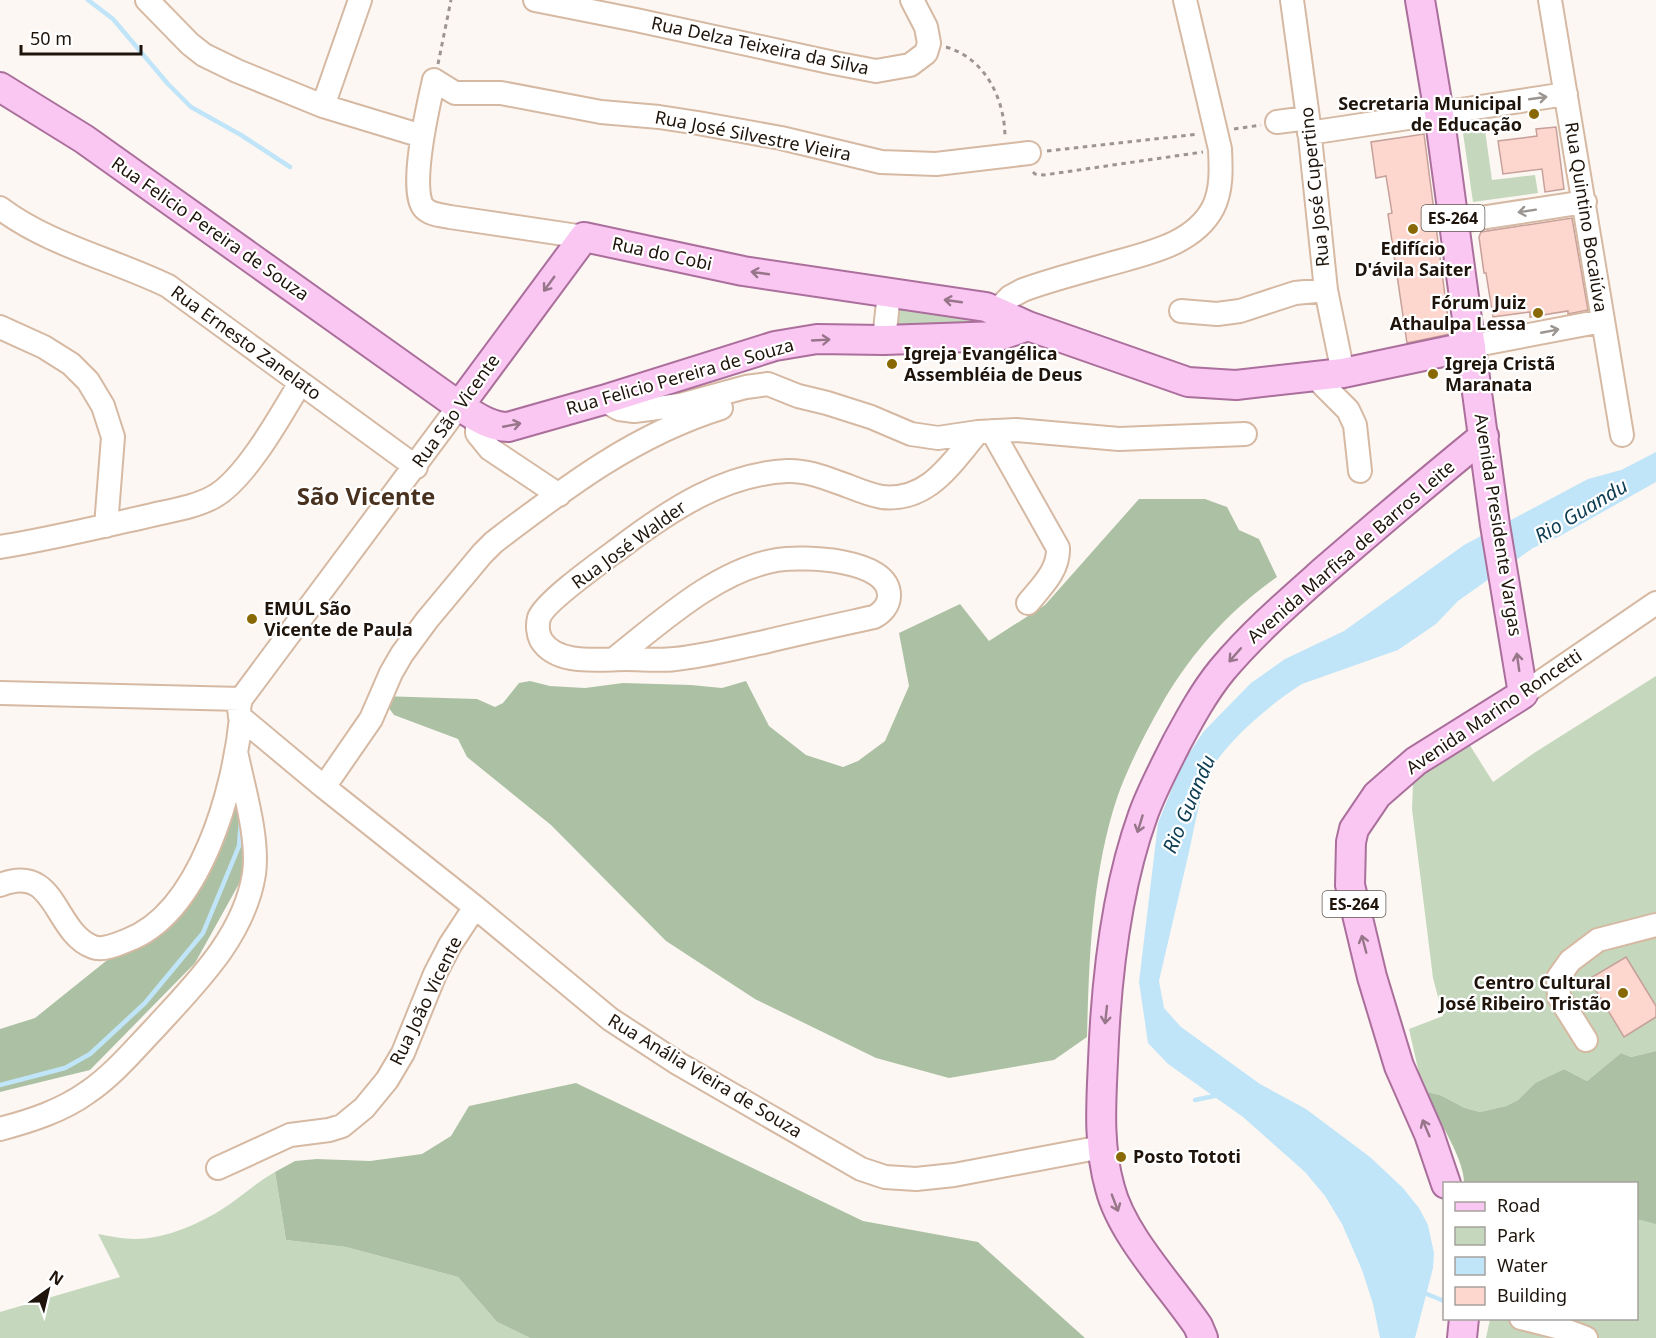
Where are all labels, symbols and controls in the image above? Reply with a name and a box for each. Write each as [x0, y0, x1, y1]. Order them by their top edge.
street label: Rua Delza Teixeira da Silva [649, 10, 871, 80]
scale bar [21, 18, 141, 56]
text: 50 m [30, 26, 72, 50]
place label: Secretaria Municipal de Educação [1338, 91, 1522, 136]
one-way arrow [1528, 93, 1547, 104]
street label: Rua José Silvestre Vieira [653, 104, 853, 166]
street label: Rua José Cupertino [1294, 106, 1334, 268]
marker: Secretaria Municipal de Educação [1527, 107, 1541, 121]
street label: Rua Quintino Bocaiúva [1560, 120, 1614, 314]
street label: Rua Felicio Pereira de Souza [107, 151, 314, 306]
road number: ES-264 [1422, 205, 1484, 231]
one-way arrow [1518, 206, 1538, 217]
marker: Edifício D'ávila Saiter [1406, 222, 1420, 236]
street label: Rua do Cobi [610, 231, 714, 275]
place label: Edifício D'ávila Saiter [1354, 236, 1472, 281]
one-way arrow [751, 268, 770, 279]
one-way arrow [543, 276, 555, 292]
street label: Rua Ernesto Zanelato [167, 279, 327, 405]
place label: Fórum Juiz Athaulpa Lessa [1390, 290, 1526, 335]
one-way arrow [944, 295, 964, 306]
marker: Fórum Juiz Athaulpa Lessa [1531, 306, 1545, 320]
one-way arrow [1539, 325, 1559, 336]
street label: Rua Felicio Pereira de Souza [563, 332, 796, 420]
one-way arrow [810, 334, 830, 345]
place label: Igreja Evangélica Assembléia de Deus [904, 341, 1083, 386]
street label: Rua São Vicente [406, 349, 504, 472]
place label: Igreja Cristã Maranata [1445, 351, 1555, 396]
marker: Igreja Evangélica Assembléia de Deus [885, 357, 899, 371]
marker: Igreja Cristã Maranata [1426, 367, 1440, 381]
street label: Avenida Presidente Vargas [1470, 412, 1528, 638]
one-way arrow [502, 419, 521, 430]
street label: Avenida Marfisa de Barros Leite [1241, 454, 1459, 648]
water label: Rio Guandu [1529, 472, 1632, 549]
district label: São Vicente [297, 479, 435, 512]
street label: Rua José Walder [566, 494, 691, 594]
place label: EMUL São Vicente de Paula [264, 596, 413, 641]
marker: EMUL São Vicente de Paula [245, 612, 259, 626]
street label: Avenida Marino Roncetti [1401, 643, 1586, 779]
one-way arrow [1228, 647, 1242, 662]
one-way arrow [1513, 652, 1524, 672]
water label: Rio Guandu [1156, 751, 1221, 857]
one-way arrow [1134, 814, 1145, 833]
road number: ES-264 [1322, 891, 1386, 917]
street label: Rua João Vicente [383, 932, 467, 1069]
one-way arrow [1357, 935, 1369, 954]
place label: Centro Cultural José Ribeiro Tristão [1437, 970, 1611, 1015]
marker: Centro Cultural José Ribeiro Tristão [1616, 986, 1630, 1000]
one-way arrow [1100, 1005, 1111, 1025]
street label: Rua Anália Vieira de Souza [604, 1008, 807, 1143]
one-way arrow [1420, 1120, 1431, 1138]
place label: Posto Tototi [1133, 1144, 1241, 1168]
marker: Posto Tototi [1114, 1150, 1128, 1164]
legend [1443, 1182, 1638, 1320]
text: Road [1497, 1193, 1540, 1217]
one-way arrow [1111, 1194, 1122, 1212]
text: Park [1497, 1223, 1535, 1247]
text: Water [1497, 1253, 1548, 1277]
north arrow [18, 1260, 78, 1320]
text: N [45, 1265, 68, 1290]
text: Building [1497, 1283, 1567, 1307]

